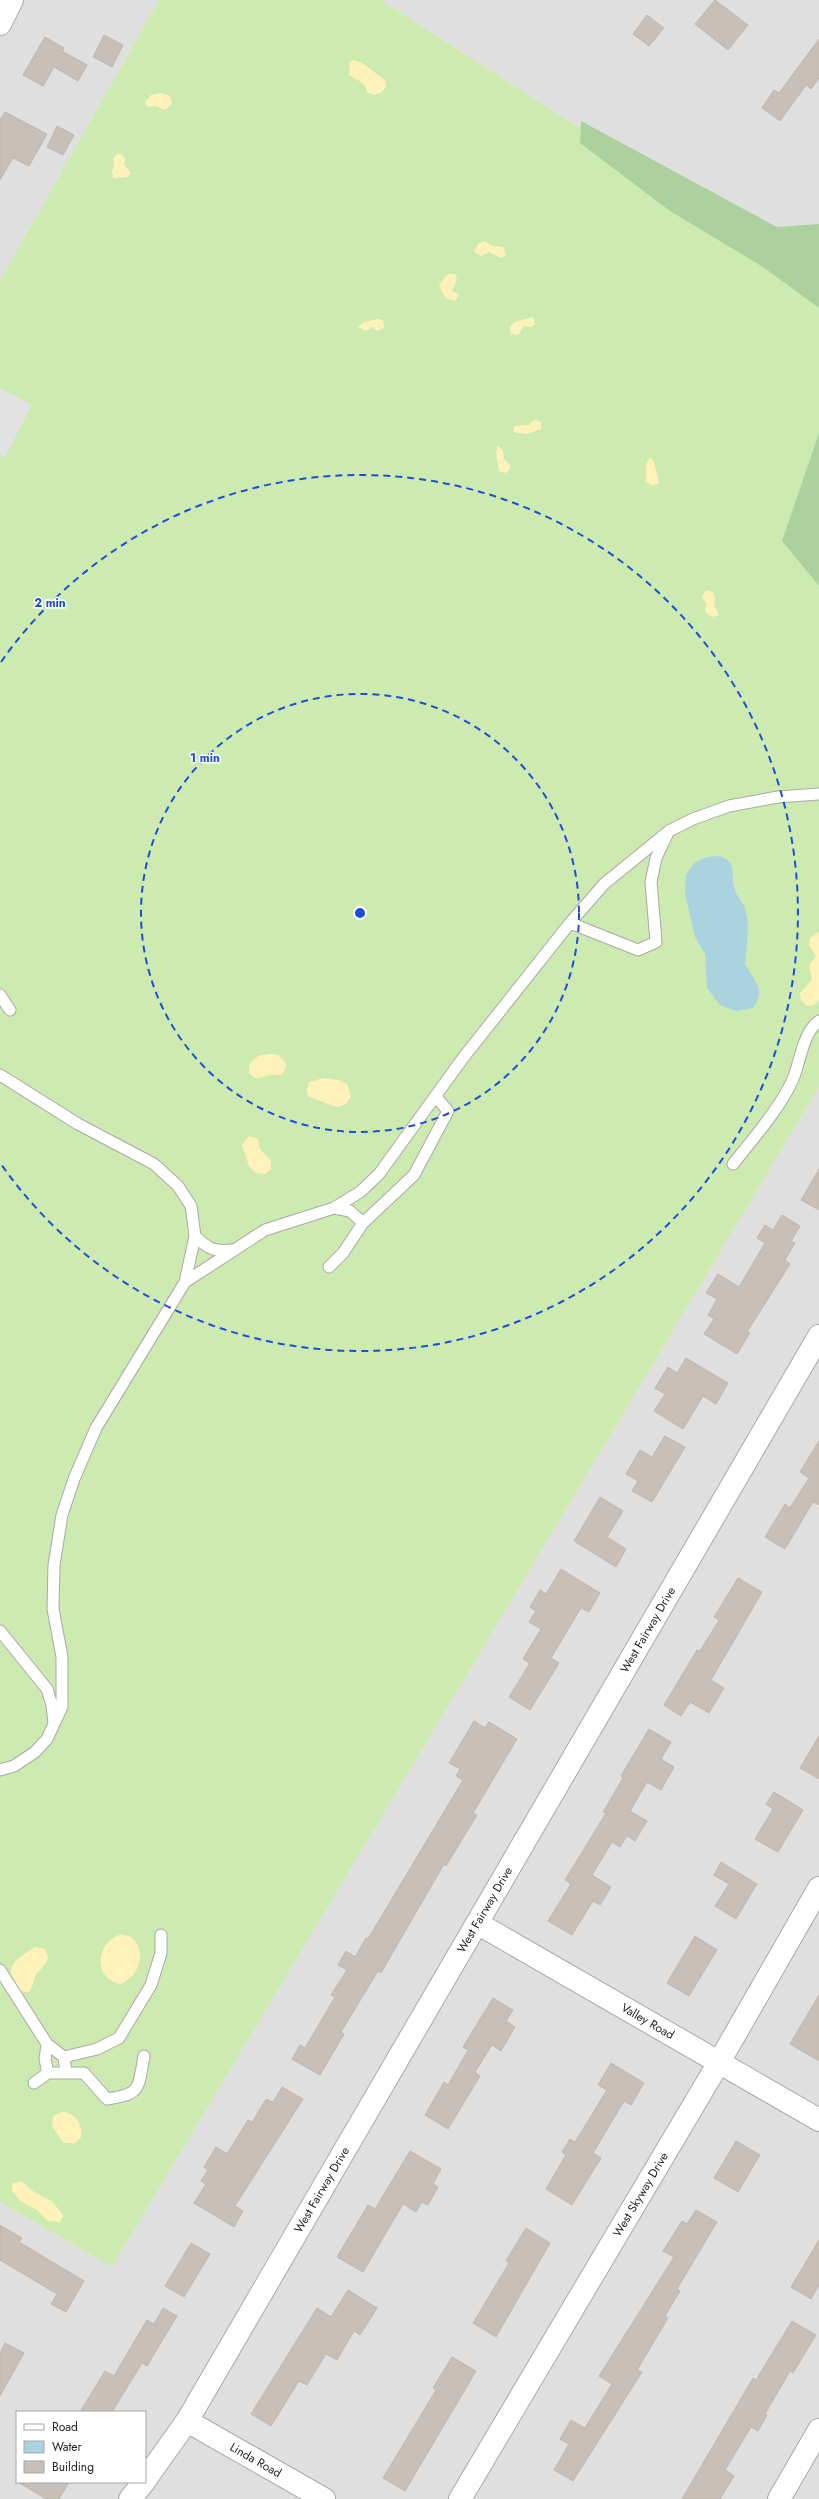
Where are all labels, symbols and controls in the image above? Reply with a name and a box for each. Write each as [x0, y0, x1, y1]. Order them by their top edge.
text: 2 min [34, 594, 66, 612]
text: 1 min [190, 749, 220, 767]
centre of rings [353, 906, 367, 920]
street label: West Fairway Drive [616, 1583, 680, 1676]
street label: West Fairway Drive [453, 1863, 517, 1956]
street label: Valley Road [618, 1999, 678, 2044]
street label: West Fairway Drive [289, 2143, 354, 2236]
street label: West Skyway Drive [608, 2149, 673, 2240]
legend [16, 2411, 146, 2483]
text: Road [52, 2418, 78, 2436]
text: Water [52, 2438, 83, 2456]
street label: Linda Road [226, 2438, 285, 2482]
text: Building [52, 2458, 94, 2476]

